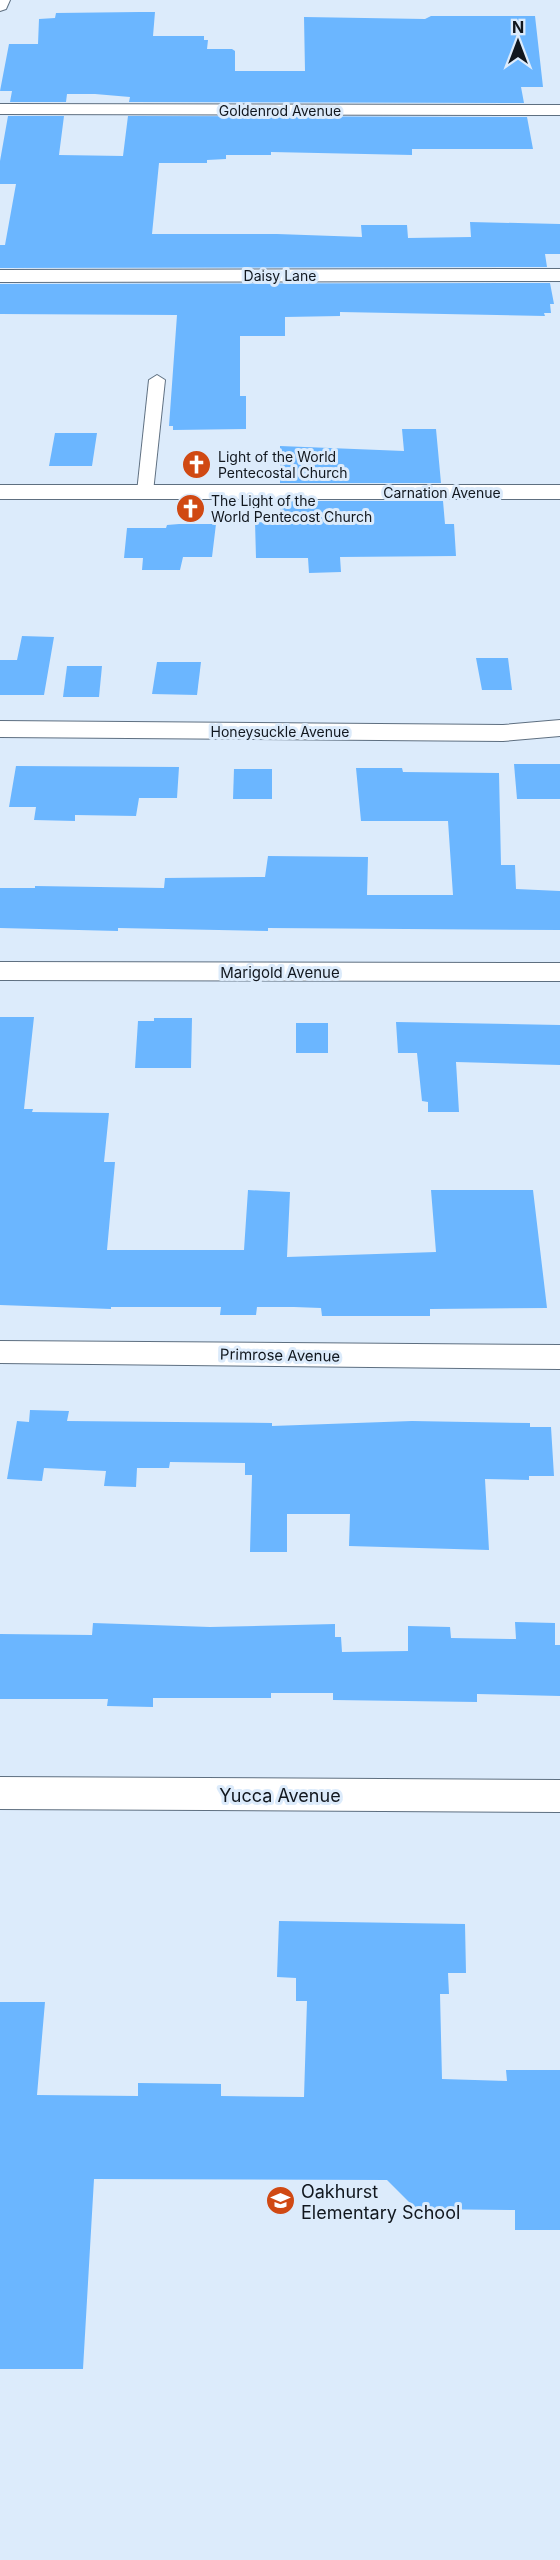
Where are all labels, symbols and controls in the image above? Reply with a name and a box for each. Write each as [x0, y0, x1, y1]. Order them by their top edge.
north arrow [488, 12, 548, 72]
text: N [512, 17, 524, 37]
street label: Goldenrod Avenue [219, 102, 341, 119]
street label: Daisy Lane [244, 267, 316, 284]
church icon: Light of the World Pentecostal Church [181, 448, 213, 480]
place label: Light of the World Pentecostal Church [218, 448, 348, 481]
street label: Carnation Avenue [383, 484, 501, 501]
church icon: The Light of the World Pentecost Church [174, 492, 206, 524]
place label: The Light of the World Pentecost Church [211, 492, 372, 525]
street label: Honeysuckle Avenue [211, 723, 349, 740]
street label: Marigold Avenue [220, 963, 340, 982]
street label: Primrose Avenue [220, 1344, 340, 1366]
street label: Yucca Avenue [219, 1785, 341, 1806]
place label: Oakhurst Elementary School [301, 2181, 460, 2223]
school or university icon: Oakhurst Elementary School [264, 2185, 296, 2217]

